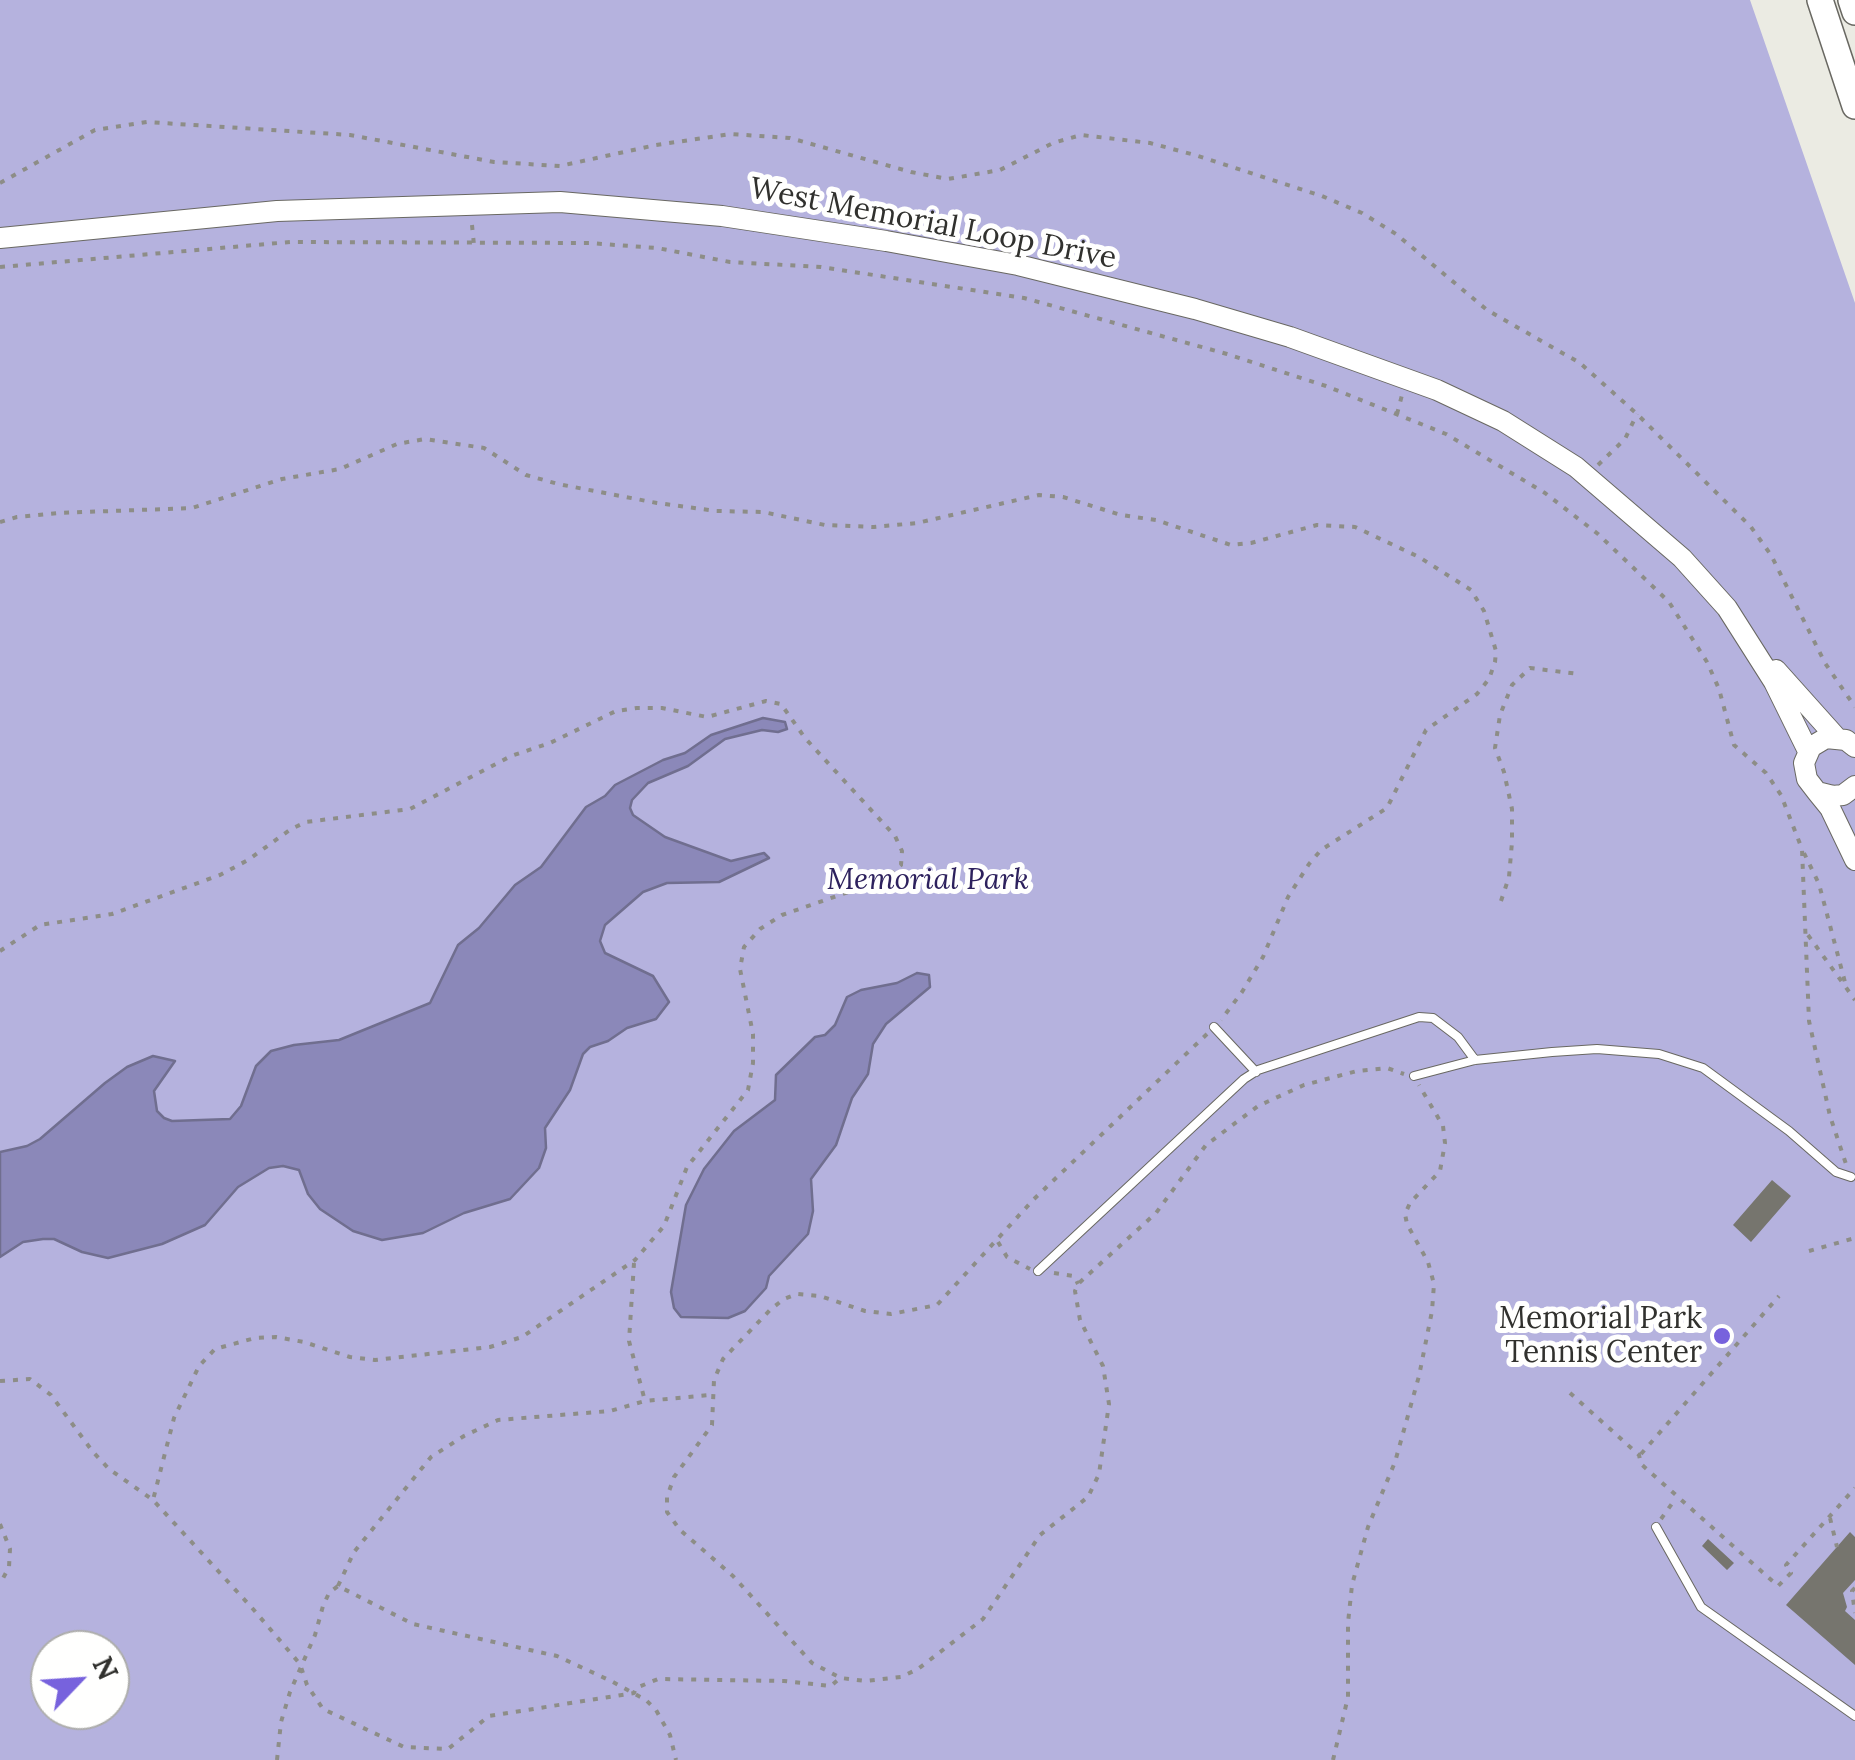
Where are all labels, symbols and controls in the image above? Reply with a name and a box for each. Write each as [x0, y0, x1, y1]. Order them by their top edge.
street label: West Memorial Loop Drive [747, 171, 1119, 277]
park label: Memorial Park [827, 862, 1029, 898]
place label: Memorial Park Tennis Center [1499, 1301, 1702, 1372]
marker: Memorial Park Tennis Center [1711, 1325, 1733, 1347]
north arrow [30, 1630, 130, 1730]
text: N [84, 1651, 126, 1686]

